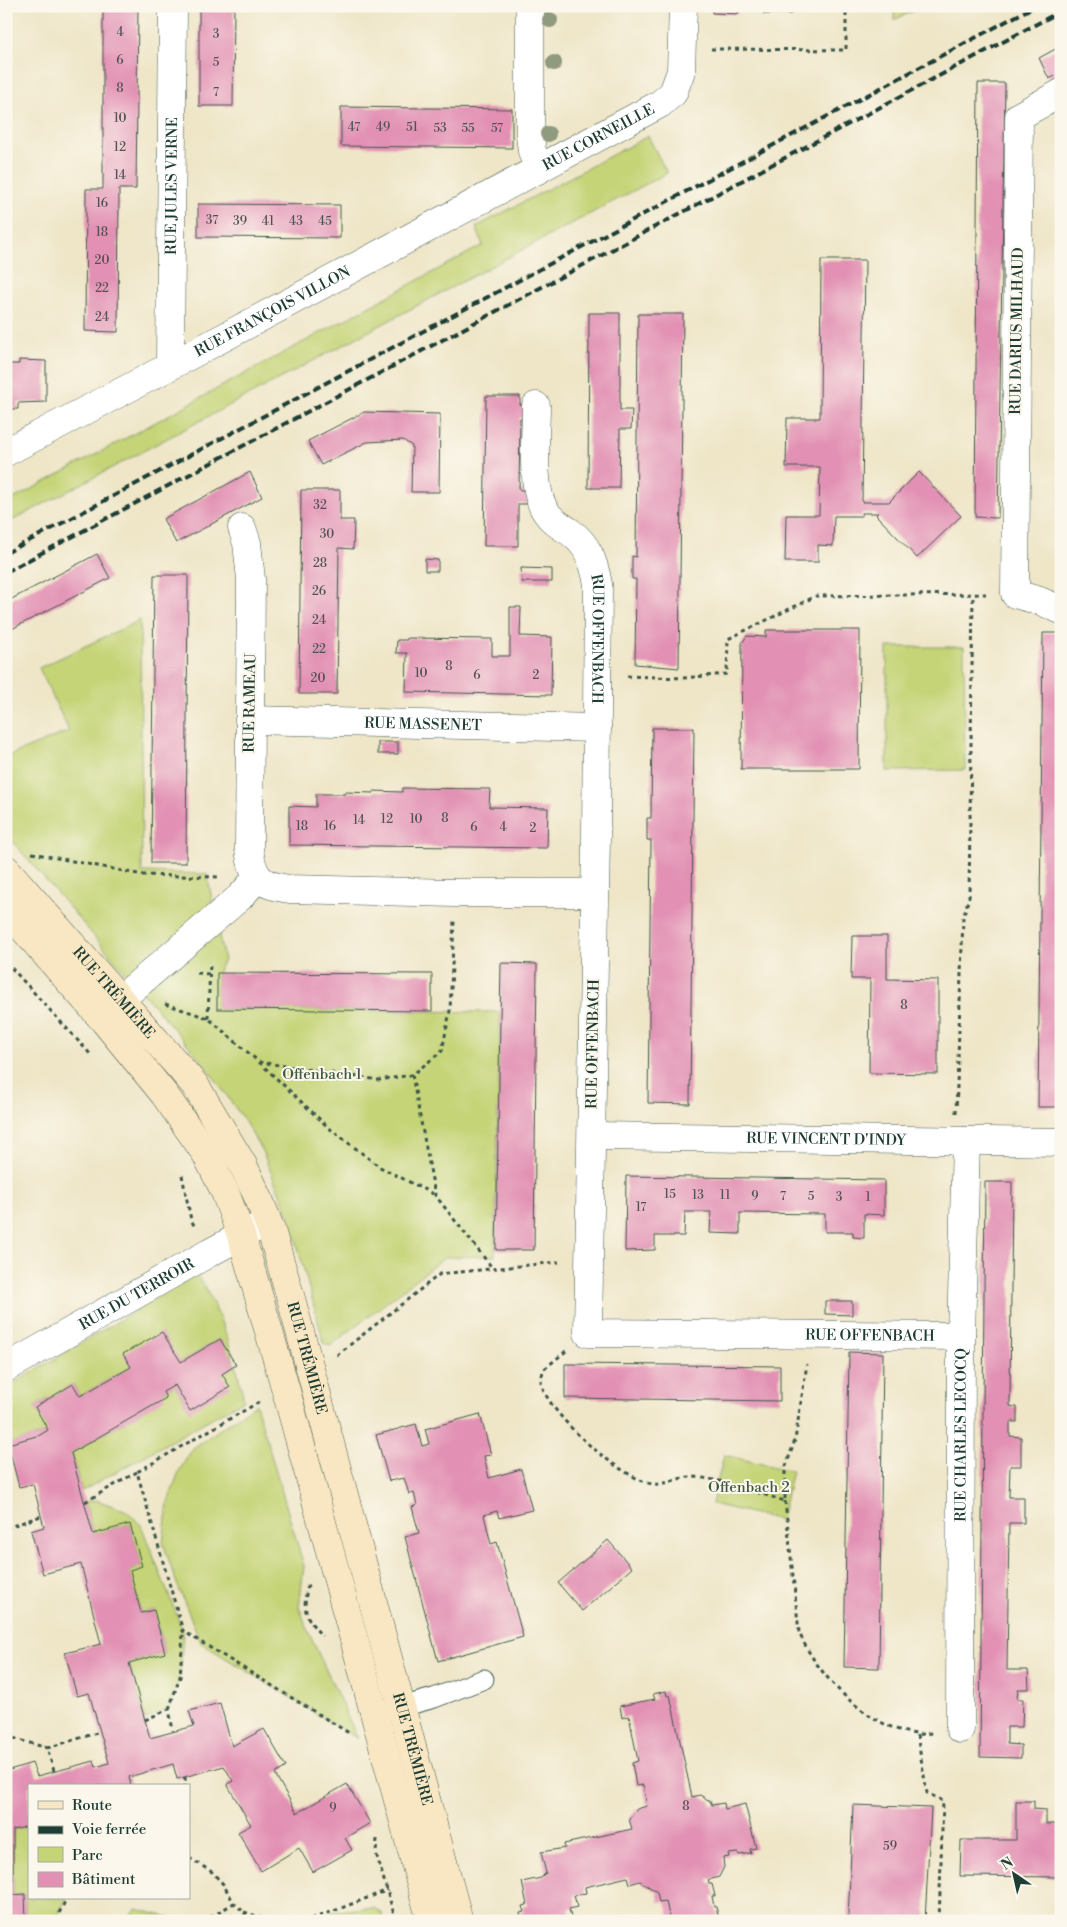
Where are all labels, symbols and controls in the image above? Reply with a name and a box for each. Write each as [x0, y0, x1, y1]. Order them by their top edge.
house number: 4 [116, 25, 124, 40]
house number: 3 [213, 27, 220, 42]
house number: 6 [116, 53, 124, 68]
house number: 5 [213, 55, 220, 70]
house number: 8 [116, 81, 124, 96]
house number: 7 [213, 85, 219, 100]
street label: RUE CORNEILLE [539, 99, 658, 175]
house number: 10 [114, 111, 126, 126]
street label: RUE JULES VERNE [161, 117, 182, 255]
house number: 47 [348, 120, 360, 135]
house number: 49 [376, 120, 390, 135]
house number: 51 [406, 120, 419, 135]
house number: 53 [433, 121, 447, 136]
house number: 55 [461, 121, 475, 136]
house number: 57 [491, 121, 503, 136]
house number: 12 [114, 140, 126, 155]
house number: 14 [114, 168, 126, 183]
house number: 16 [96, 196, 108, 211]
house number: 37 [206, 213, 218, 228]
house number: 39 [233, 214, 247, 229]
house number: 41 [262, 214, 275, 229]
house number: 43 [289, 214, 303, 229]
house number: 45 [318, 214, 332, 229]
house number: 18 [96, 225, 108, 240]
street label: RUE DARIUS MILHAUD [1006, 247, 1028, 415]
house number: 20 [95, 253, 109, 268]
street label: RUE FRANÇOIS VILLON [191, 262, 353, 361]
house number: 22 [95, 281, 109, 296]
house number: 24 [95, 310, 109, 325]
house number: 32 [313, 498, 327, 513]
house number: 30 [320, 527, 334, 542]
house number: 28 [313, 556, 327, 571]
street label: RUE OFFENBACH [587, 572, 608, 704]
house number: 26 [312, 584, 326, 599]
house number: 24 [312, 613, 326, 628]
house number: 22 [312, 642, 326, 657]
street label: RUE RAMEAU [240, 653, 260, 753]
house number: 8 [445, 659, 453, 674]
house number: 10 [415, 666, 427, 681]
house number: 6 [473, 668, 481, 683]
house number: 2 [533, 668, 540, 683]
house number: 20 [311, 671, 325, 686]
street label: RUE MASSENET [364, 713, 483, 735]
house number: 8 [441, 811, 449, 826]
house number: 12 [381, 812, 393, 827]
house number: 10 [410, 812, 422, 827]
house number: 14 [353, 813, 365, 828]
house number: 18 [296, 819, 308, 834]
house number: 16 [324, 819, 336, 834]
house number: 6 [470, 820, 478, 835]
house number: 4 [499, 820, 507, 835]
house number: 2 [530, 821, 537, 836]
street label: RUE TRÉMIÈRE [69, 943, 159, 1042]
street label: RUE OFFENBACH [582, 979, 604, 1109]
house number: 8 [900, 998, 908, 1013]
park label: Offenbach 1 [282, 1065, 362, 1084]
street label: RUE VINCENT D'INDY [746, 1128, 907, 1150]
house number: 15 [664, 1187, 676, 1202]
house number: 13 [692, 1188, 704, 1203]
house number: 11 [720, 1188, 731, 1203]
house number: 9 [751, 1189, 759, 1204]
house number: 7 [780, 1189, 786, 1204]
house number: 5 [808, 1189, 815, 1204]
house number: 3 [836, 1190, 843, 1205]
house number: 1 [865, 1190, 871, 1205]
house number: 17 [636, 1200, 646, 1215]
street label: RUE DU TERROIR [76, 1254, 198, 1334]
street label: RUE TRÉMIÈRE [283, 1299, 331, 1416]
street label: RUE OFFENBACH [805, 1325, 935, 1345]
street label: RUE CHARLES LECOCQ [951, 1348, 970, 1522]
park label: Offenbach 2 [708, 1478, 790, 1497]
street label: RUE TRÉMIÈRE [388, 1690, 437, 1807]
legend [28, 1784, 190, 1900]
text: Route [72, 1796, 112, 1815]
house number: 8 [682, 1799, 690, 1814]
house number: 9 [329, 1801, 337, 1816]
text: Voie ferrée [71, 1820, 146, 1839]
house number: 59 [883, 1839, 897, 1854]
text: Parc [72, 1846, 103, 1865]
north arrow [990, 1850, 1040, 1900]
text: N [998, 1853, 1017, 1875]
text: Bâtiment [71, 1870, 136, 1889]

